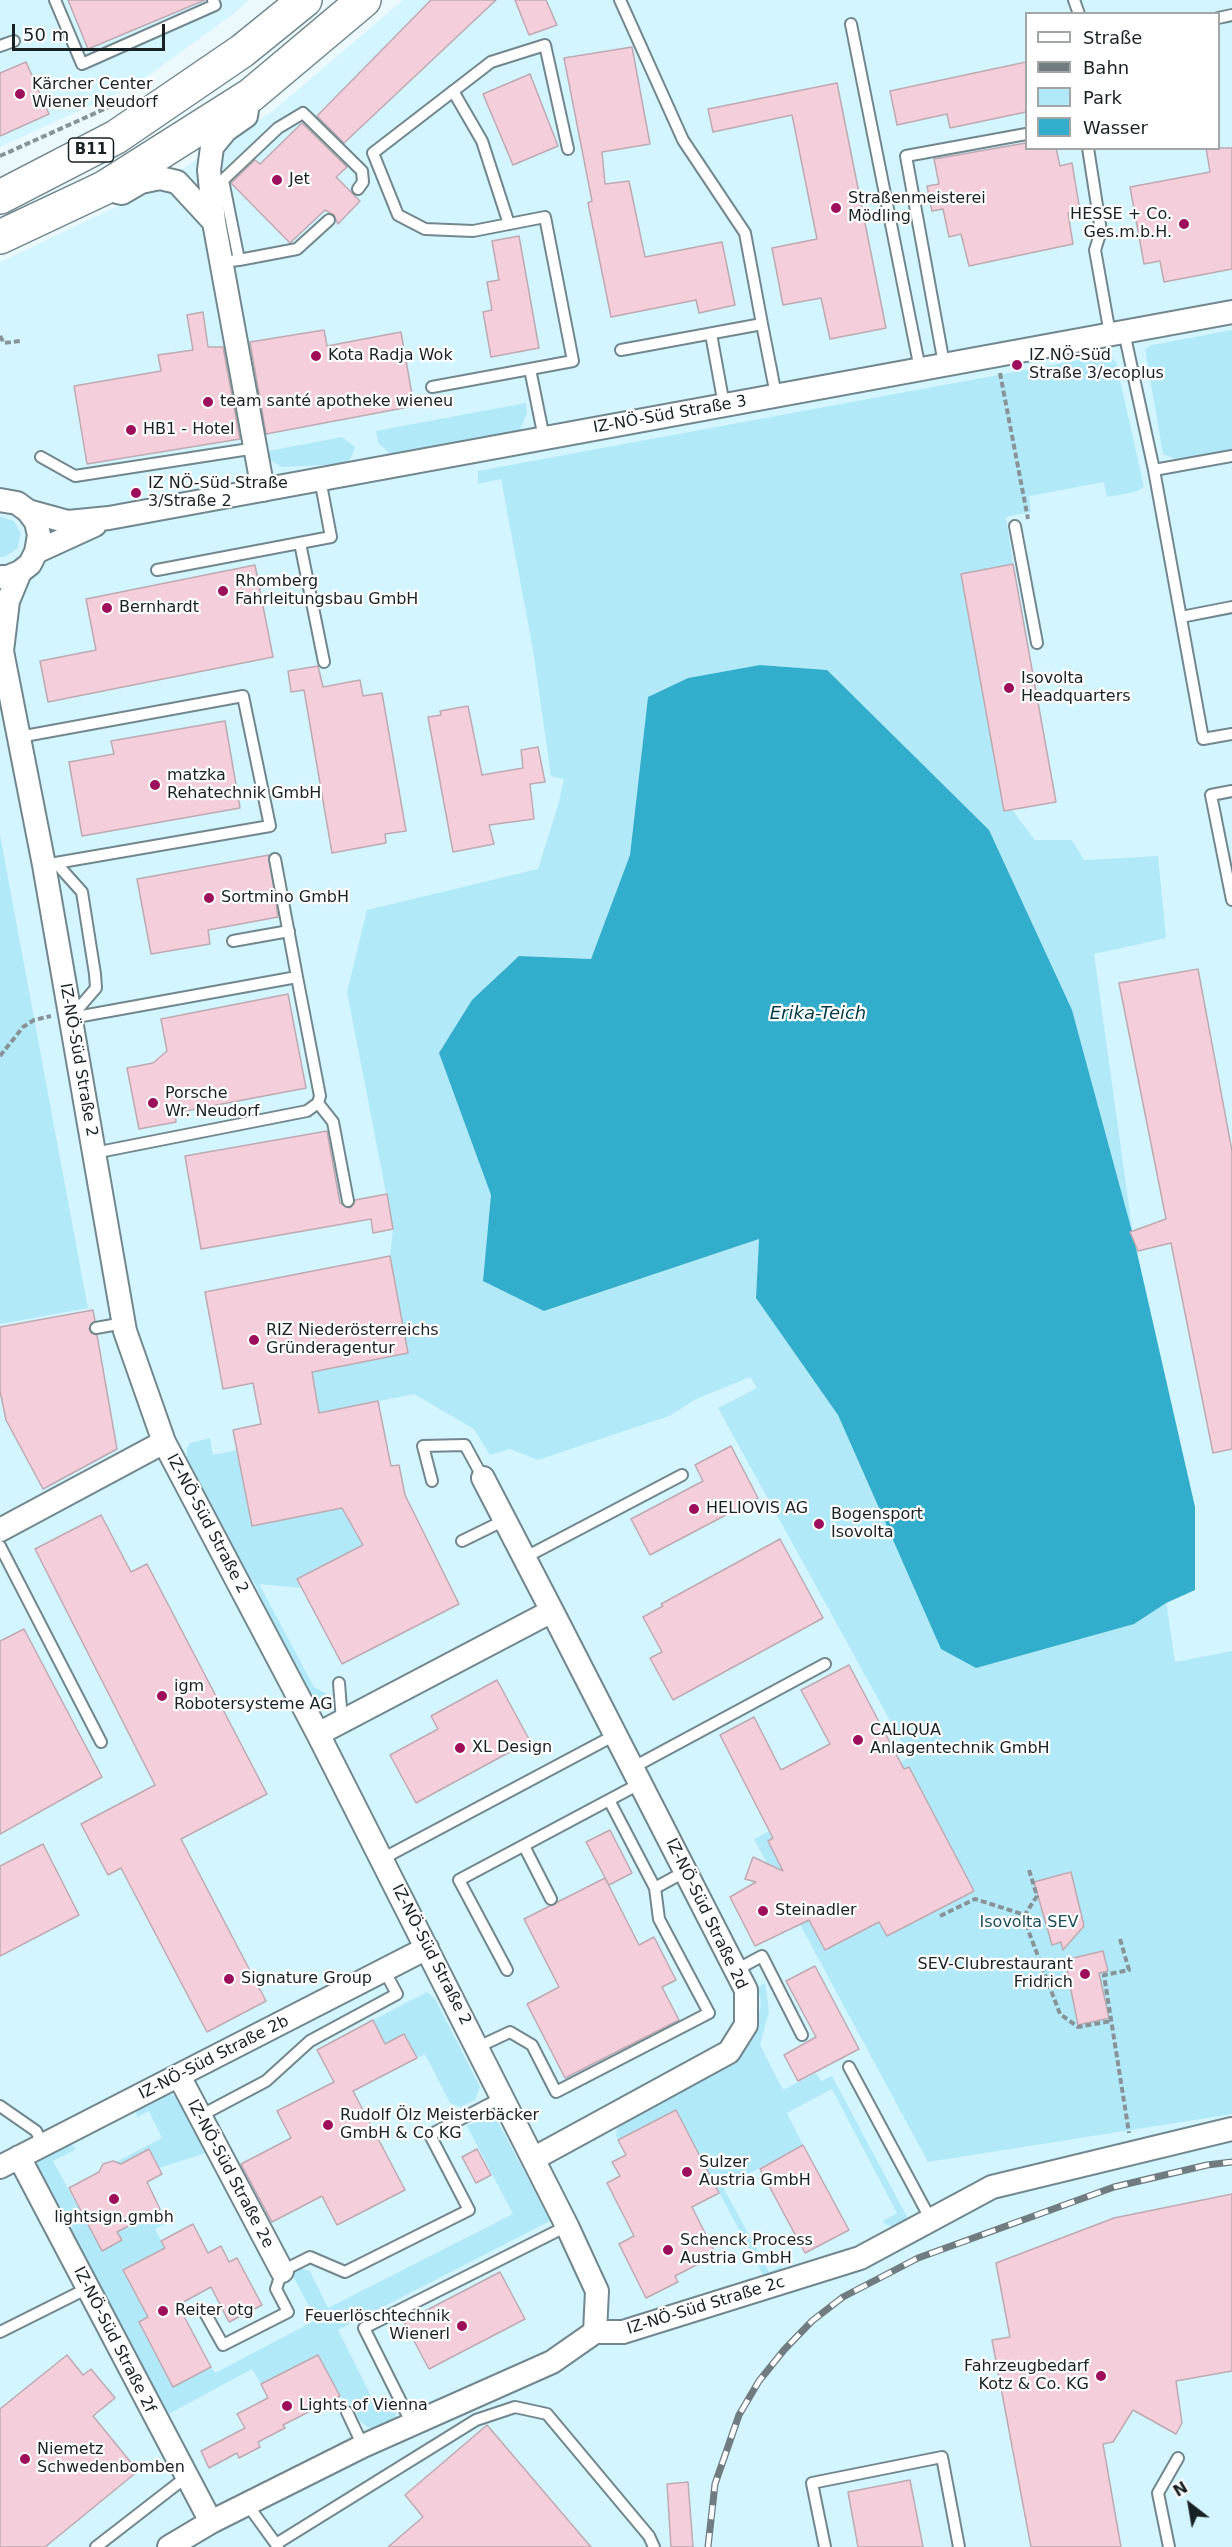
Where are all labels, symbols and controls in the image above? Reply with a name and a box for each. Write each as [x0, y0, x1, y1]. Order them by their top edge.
scale bar [15, 12, 168, 50]
legend [1025, 12, 1220, 150]
text: 50 m [23, 24, 69, 45]
text: Straße [1083, 27, 1142, 48]
text: Bahn [1083, 57, 1129, 78]
place label: Kärcher Center Wiener Neudorf [32, 75, 158, 113]
marker: Kärcher Center Wiener Neudorf [13, 87, 27, 101]
text: Park [1083, 87, 1122, 108]
text: Wasser [1083, 117, 1148, 138]
road number: B11 [68, 138, 113, 162]
place label: Jet [289, 170, 310, 190]
marker: Jet [270, 173, 284, 187]
place label: Straßenmeisterei Mödling [848, 189, 986, 227]
marker: Straßenmeisterei Mödling [829, 201, 843, 215]
place label: HESSE + Co. Ges.m.b.H. [1070, 205, 1172, 243]
marker: HESSE + Co. Ges.m.b.H. [1177, 217, 1191, 231]
place label: Kota Radja Wok [328, 346, 453, 366]
place label: IZ NÖ-Süd Straße 3/ecoplus [1029, 346, 1164, 384]
marker: Kota Radja Wok [309, 349, 323, 363]
marker: IZ NÖ-Süd Straße 3/ecoplus [1010, 358, 1024, 372]
place label: team santé apotheke wieneu [220, 392, 453, 412]
street label: IZ-NÖ-Süd Straße 3 [592, 392, 748, 438]
marker: team santé apotheke wieneu [201, 395, 215, 409]
place label: HB1 - Hotel [143, 420, 235, 440]
marker: HB1 - Hotel [124, 423, 138, 437]
place label: IZ NÖ-Süd Straße 3/Straße 2 [148, 474, 288, 512]
marker: IZ NÖ-Süd Straße 3/Straße 2 [129, 486, 143, 500]
place label: Rhomberg Fahrleitungsbau GmbH [235, 572, 418, 610]
marker: Rhomberg Fahrleitungsbau GmbH [216, 584, 230, 598]
place label: Bernhardt [119, 598, 199, 618]
marker: Bernhardt [100, 601, 114, 615]
place label: Isovolta Headquarters [1021, 669, 1131, 707]
marker: Isovolta Headquarters [1002, 681, 1016, 695]
place label: matzka Rehatechnik GmbH [167, 766, 321, 804]
marker: matzka Rehatechnik GmbH [148, 778, 162, 792]
place label: Sortmino GmbH [221, 888, 349, 908]
marker: Sortmino GmbH [202, 891, 216, 905]
street label: IZ-NÖ-Süd Straße 2 [55, 982, 101, 1138]
water label: Erika-Teich [770, 1003, 866, 1025]
place label: Porsche Wr. Neudorf [165, 1084, 259, 1122]
marker: Porsche Wr. Neudorf [146, 1096, 160, 1110]
place label: RIZ Niederösterreichs Gründeragentur [266, 1321, 439, 1359]
marker: RIZ Niederösterreichs Gründeragentur [247, 1333, 261, 1347]
street label: IZ-NÖ-Süd Straße 2 [162, 1451, 252, 1597]
place label: HELIOVIS AG [706, 1499, 808, 1519]
marker: HELIOVIS AG [687, 1502, 701, 1516]
place label: Bogensport Isovolta [831, 1505, 923, 1543]
marker: Bogensport Isovolta [812, 1517, 826, 1531]
place label: igm Robotersysteme AG [174, 1677, 333, 1715]
marker: igm Robotersysteme AG [155, 1689, 169, 1703]
place label: CALIQUA Anlagentechnik GmbH [870, 1721, 1050, 1759]
marker: CALIQUA Anlagentechnik GmbH [851, 1733, 865, 1747]
place label: XL Design [472, 1738, 552, 1758]
marker: XL Design [453, 1741, 467, 1755]
street label: IZ-NÖ-Süd Straße 2d [661, 1835, 751, 1993]
street label: IZ-NÖ-Süd Straße 2 [387, 1881, 475, 2029]
place label: Steinadler [775, 1901, 857, 1921]
marker: Steinadler [756, 1904, 770, 1918]
park label: Isovolta SEV [980, 1913, 1078, 1933]
place label: SEV-Clubrestaurant Fridrich [918, 1955, 1073, 1993]
marker: SEV-Clubrestaurant Fridrich [1078, 1967, 1092, 1981]
place label: Signature Group [241, 1969, 372, 1989]
marker: Signature Group [222, 1972, 236, 1986]
street label: IZ-NÖ-Süd Straße 2b [136, 2012, 292, 2104]
street label: IZ-NÖ-Süd Straße 2e [183, 2097, 277, 2251]
place label: Rudolf Ölz Meisterbäcker GmbH & Co KG [340, 2106, 539, 2144]
marker: Rudolf Ölz Meisterbäcker GmbH & Co KG [321, 2118, 335, 2132]
place label: Sulzer Austria GmbH [699, 2153, 811, 2191]
marker: Sulzer Austria GmbH [680, 2165, 694, 2179]
marker: lightsign.gmbh [107, 2192, 121, 2206]
place label: lightsign.gmbh [54, 2208, 174, 2228]
place label: Schenck Process Austria GmbH [680, 2231, 813, 2269]
marker: Schenck Process Austria GmbH [661, 2243, 675, 2257]
street label: IZ-NÖ-Süd Straße 2f [69, 2264, 159, 2416]
street label: IZ-NÖ-Süd Straße 2c [625, 2273, 787, 2339]
place label: Reiter otg [175, 2301, 254, 2321]
marker: Reiter otg [156, 2304, 170, 2318]
place label: Feuerlöschtechnik Wienerl [305, 2307, 450, 2345]
marker: Feuerlöschtechnik Wienerl [455, 2319, 469, 2333]
place label: Fahrzeugbedarf Kotz & Co. KG [964, 2357, 1089, 2395]
marker: Fahrzeugbedarf Kotz & Co. KG [1094, 2369, 1108, 2383]
place label: Lights of Vienna [299, 2396, 428, 2416]
marker: Lights of Vienna [280, 2399, 294, 2413]
place label: Niemetz Schwedenbomben [37, 2440, 185, 2478]
marker: Niemetz Schwedenbomben [18, 2452, 32, 2466]
north arrow [1160, 2475, 1220, 2535]
text: N [1170, 2478, 1191, 2501]

